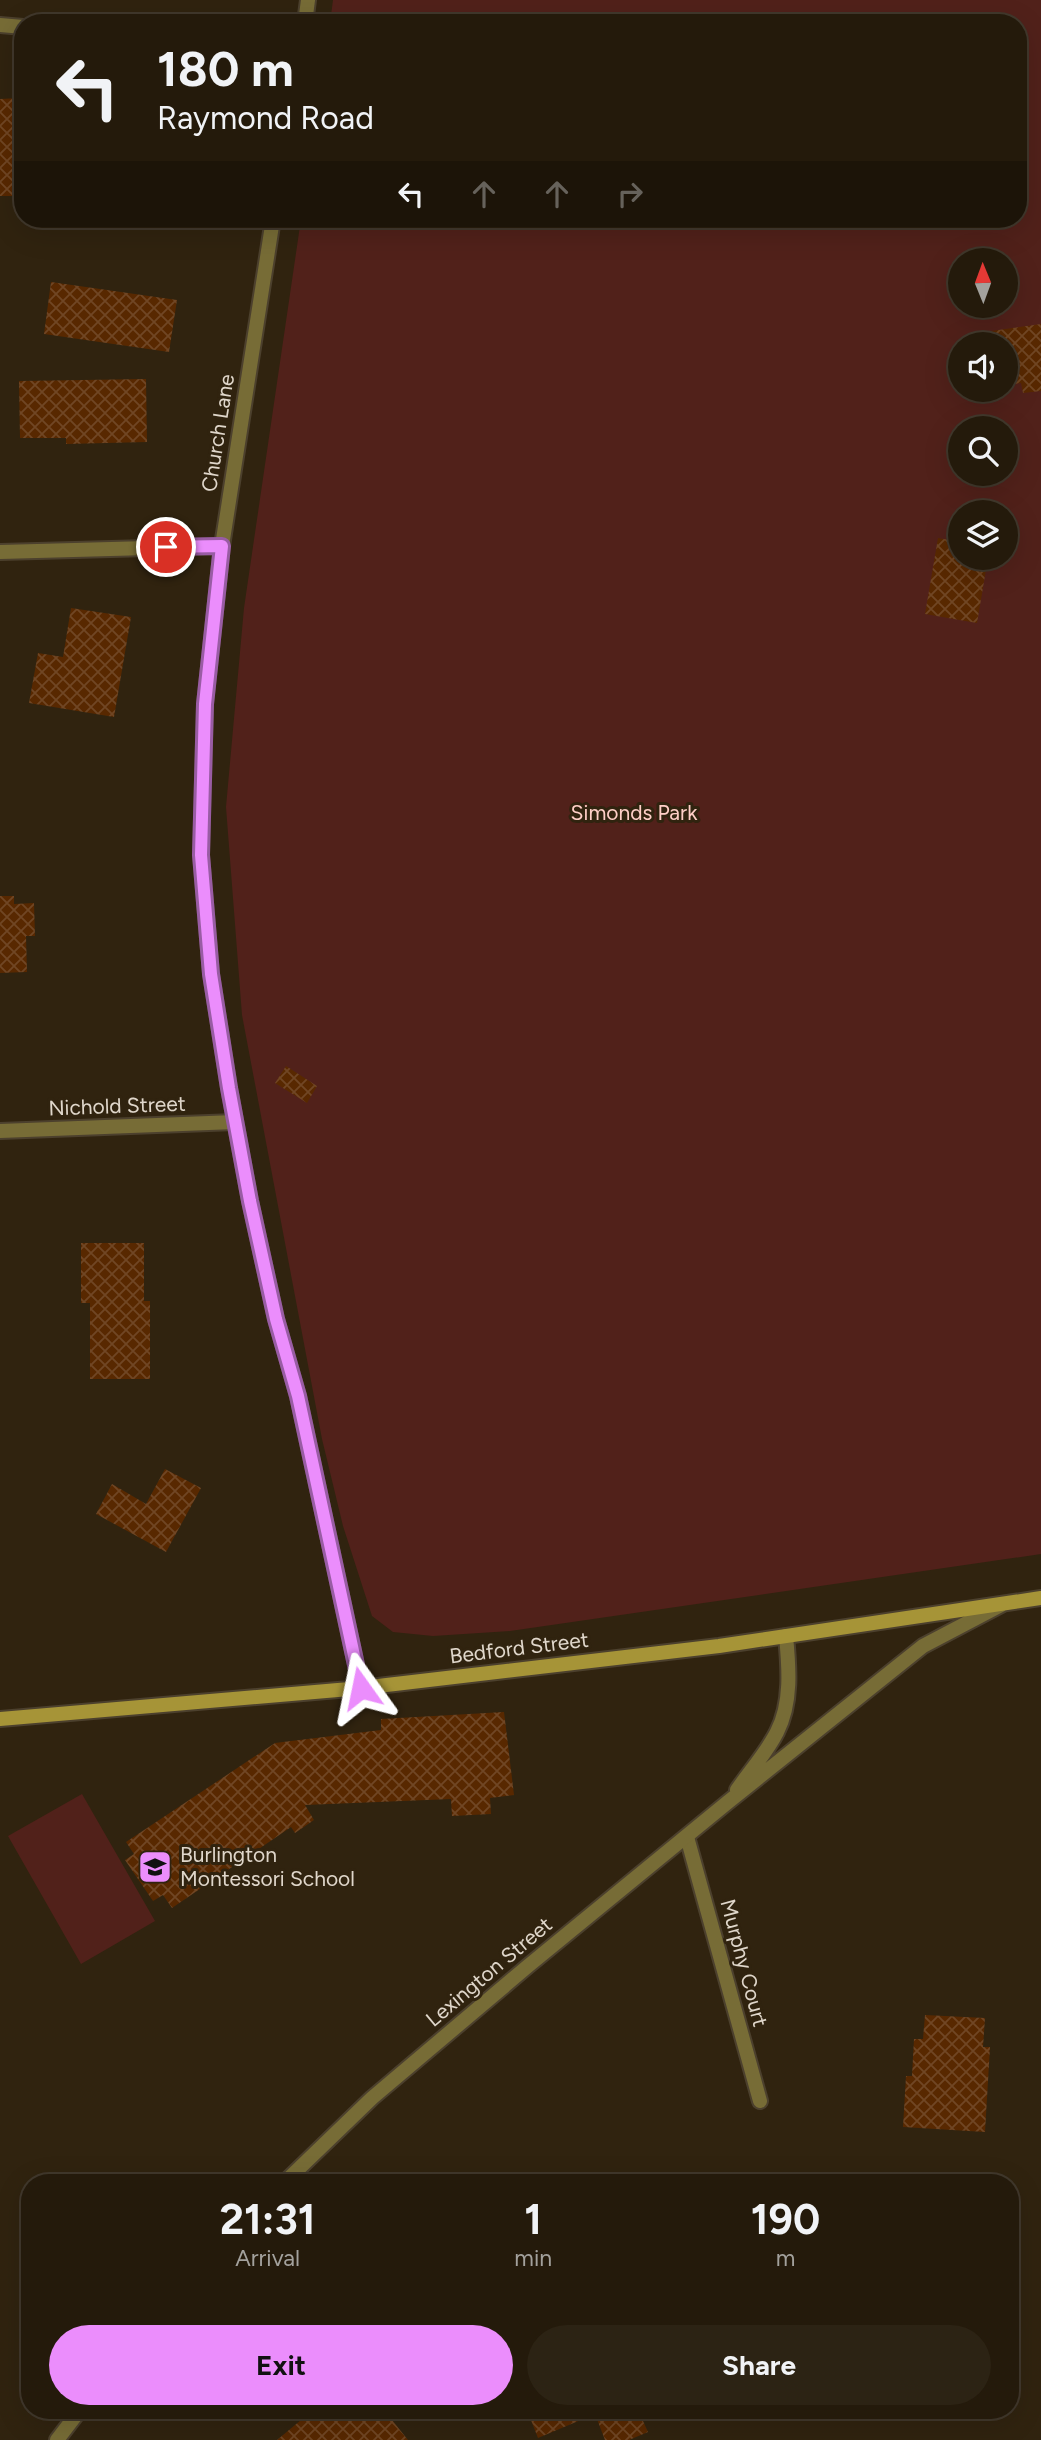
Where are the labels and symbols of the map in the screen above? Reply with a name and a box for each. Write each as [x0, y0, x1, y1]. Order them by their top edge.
north arrow [948, 248, 1018, 318]
street label: Church Lane [196, 372, 239, 494]
pin [136, 517, 196, 577]
park label: Simonds Park [571, 800, 698, 825]
street label: Nichold Street [48, 1091, 186, 1120]
street label: Bedford Street [448, 1627, 590, 1668]
position arrow [324, 1651, 398, 1725]
place label: Burlington Montessori School [180, 1842, 355, 1891]
school or university icon: Burlington Montessori School [136, 1848, 174, 1886]
street label: Murphy Court [715, 1896, 774, 2029]
street label: Lexington Street [421, 1912, 557, 2032]

